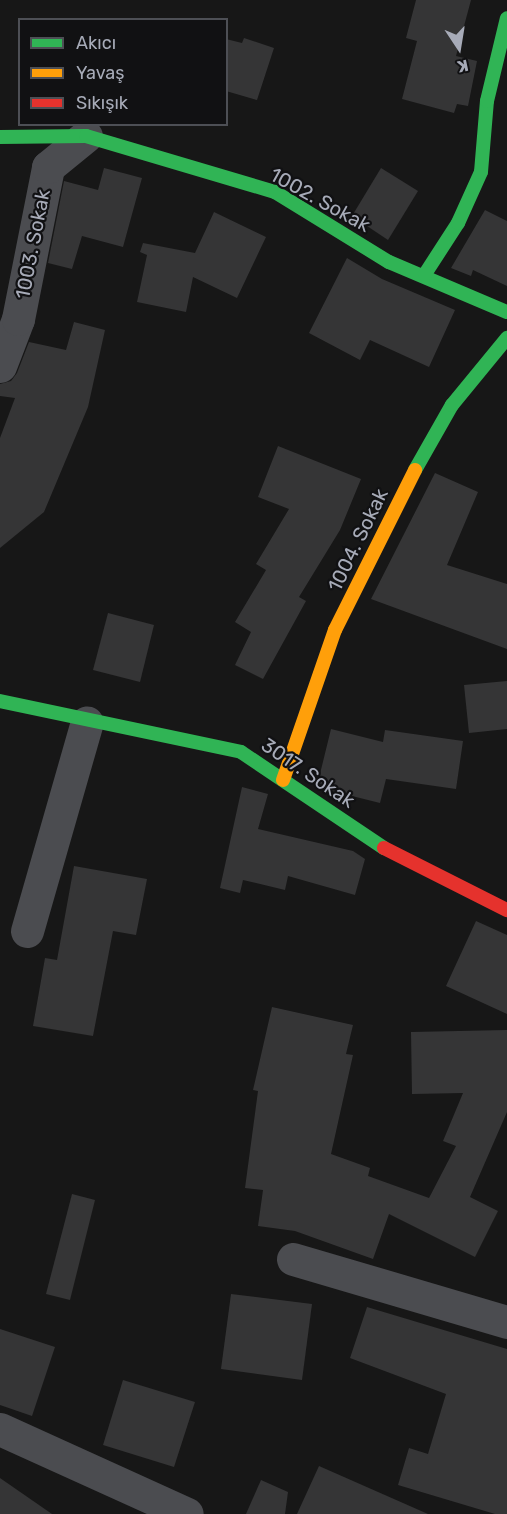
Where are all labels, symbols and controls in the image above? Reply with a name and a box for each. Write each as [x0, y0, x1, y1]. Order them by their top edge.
legend [18, 18, 228, 126]
north arrow [429, 18, 489, 78]
text: Akıcı [76, 32, 116, 54]
text: K [456, 56, 470, 76]
text: Yavaş [76, 62, 124, 84]
text: Sıkışık [76, 92, 128, 114]
street label: 1002. Sokak [266, 163, 374, 237]
street label: 1003. Sokak [11, 187, 55, 301]
street label: 1004. Sokak [323, 485, 393, 595]
street label: 3017. Sokak [257, 733, 359, 813]

